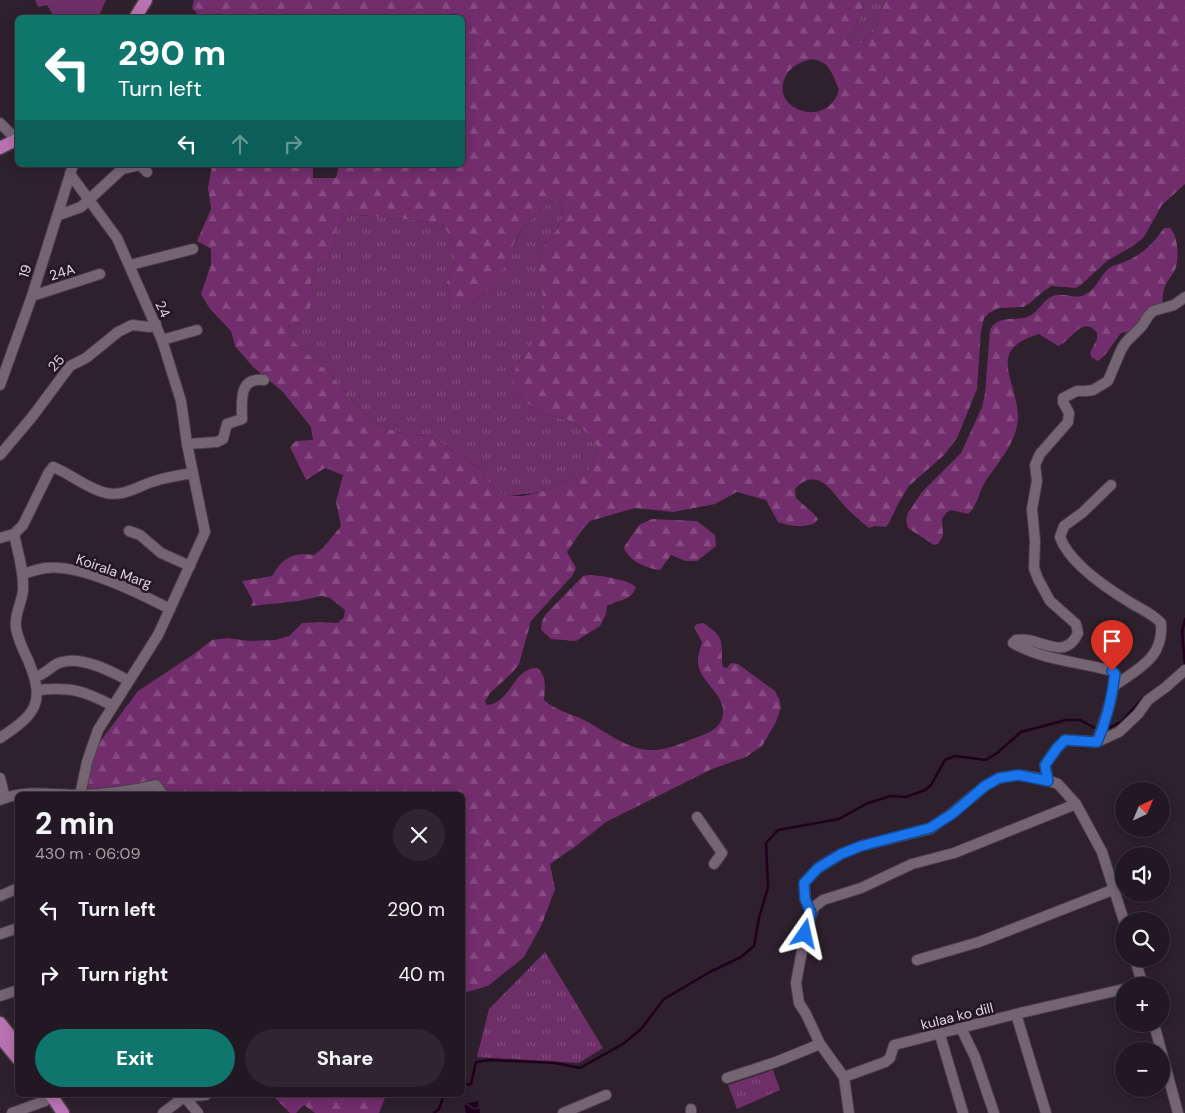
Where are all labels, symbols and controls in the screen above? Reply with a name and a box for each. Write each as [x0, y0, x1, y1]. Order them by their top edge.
text: 290 m [118, 30, 226, 76]
icon: left [35, 35, 100, 100]
text: Turn left [118, 74, 202, 103]
icon: left [173, 130, 201, 158]
icon: ahead [226, 130, 254, 158]
icon: right [279, 130, 307, 158]
street label: 24A [47, 259, 77, 285]
street label: 19 [14, 262, 36, 280]
street label: 24 [151, 298, 175, 321]
street label: 25 [44, 351, 68, 375]
street label: Koirala Marg [74, 550, 154, 592]
pin [1091, 620, 1133, 671]
icon: arrive [1098, 627, 1126, 655]
north arrow [1115, 782, 1170, 838]
map controls [1115, 782, 1170, 1097]
text: 2 min [35, 804, 115, 843]
button: close [393, 809, 445, 861]
text: 430 m · 06:09 [35, 843, 141, 864]
button: sound [1115, 847, 1170, 902]
icon: left [35, 896, 63, 924]
text: Turn left [78, 897, 156, 922]
text: 290 m [387, 897, 445, 922]
position arrow [778, 907, 830, 959]
button: search [1115, 912, 1170, 967]
icon: right [35, 961, 63, 989]
text: Turn right [78, 962, 168, 987]
text: 40 m [398, 962, 445, 987]
button: + [1115, 977, 1170, 1032]
street label: kulaa ko dill [919, 998, 995, 1034]
button: Exit [35, 1029, 235, 1087]
button: Share [245, 1029, 445, 1087]
button: − [1115, 1042, 1170, 1097]

